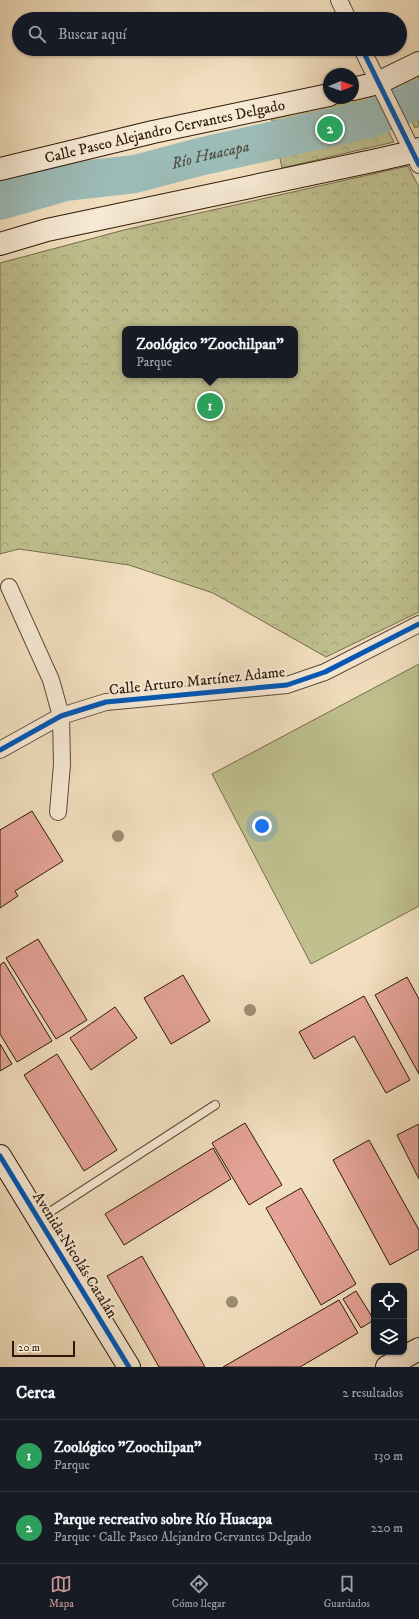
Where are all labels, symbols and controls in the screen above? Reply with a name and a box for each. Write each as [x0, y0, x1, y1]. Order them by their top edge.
search box [12, 12, 407, 56]
icon: search [26, 23, 48, 45]
text: Buscar aquí [58, 25, 126, 44]
north arrow [323, 68, 359, 104]
street label: Calle Paseo Alejandro Cervantes Delgado [43, 95, 286, 167]
pin: 2 [317, 114, 343, 144]
water label: Río Huacapa [168, 136, 251, 174]
popup [122, 326, 298, 378]
text: Zoológico "Zoochilpan" [136, 335, 284, 354]
text: Parque [136, 354, 172, 370]
pin: 1 [197, 391, 223, 421]
street label: Calle Arturo Martínez Adame [108, 662, 286, 700]
your location [252, 816, 272, 836]
street label: Avenida Nicolás Catalán [28, 1188, 122, 1322]
map controls [371, 1283, 407, 1355]
button: locate [371, 1283, 407, 1319]
button: layers [371, 1319, 407, 1355]
scale bar [12, 1339, 75, 1358]
text: 20 m [18, 1341, 40, 1355]
text: Cerca [16, 1382, 55, 1404]
text: 2 resultados [342, 1385, 403, 1401]
text: Zoológico "Zoochilpan" [54, 1438, 202, 1457]
text: 1 [27, 1448, 31, 1464]
text: 130 m [374, 1448, 403, 1464]
text: Parque [54, 1457, 90, 1473]
text: Parque recreativo sobre Río Huacapa [54, 1510, 272, 1529]
text: 2 [26, 1520, 32, 1536]
text: 220 m [371, 1520, 403, 1536]
text: Parque · Calle Paseo Alejandro Cervantes Delgado [54, 1529, 311, 1545]
tab: Mapa [49, 1573, 74, 1611]
tab: Cómo llegar [172, 1573, 226, 1611]
tab: Guardados [324, 1573, 370, 1611]

